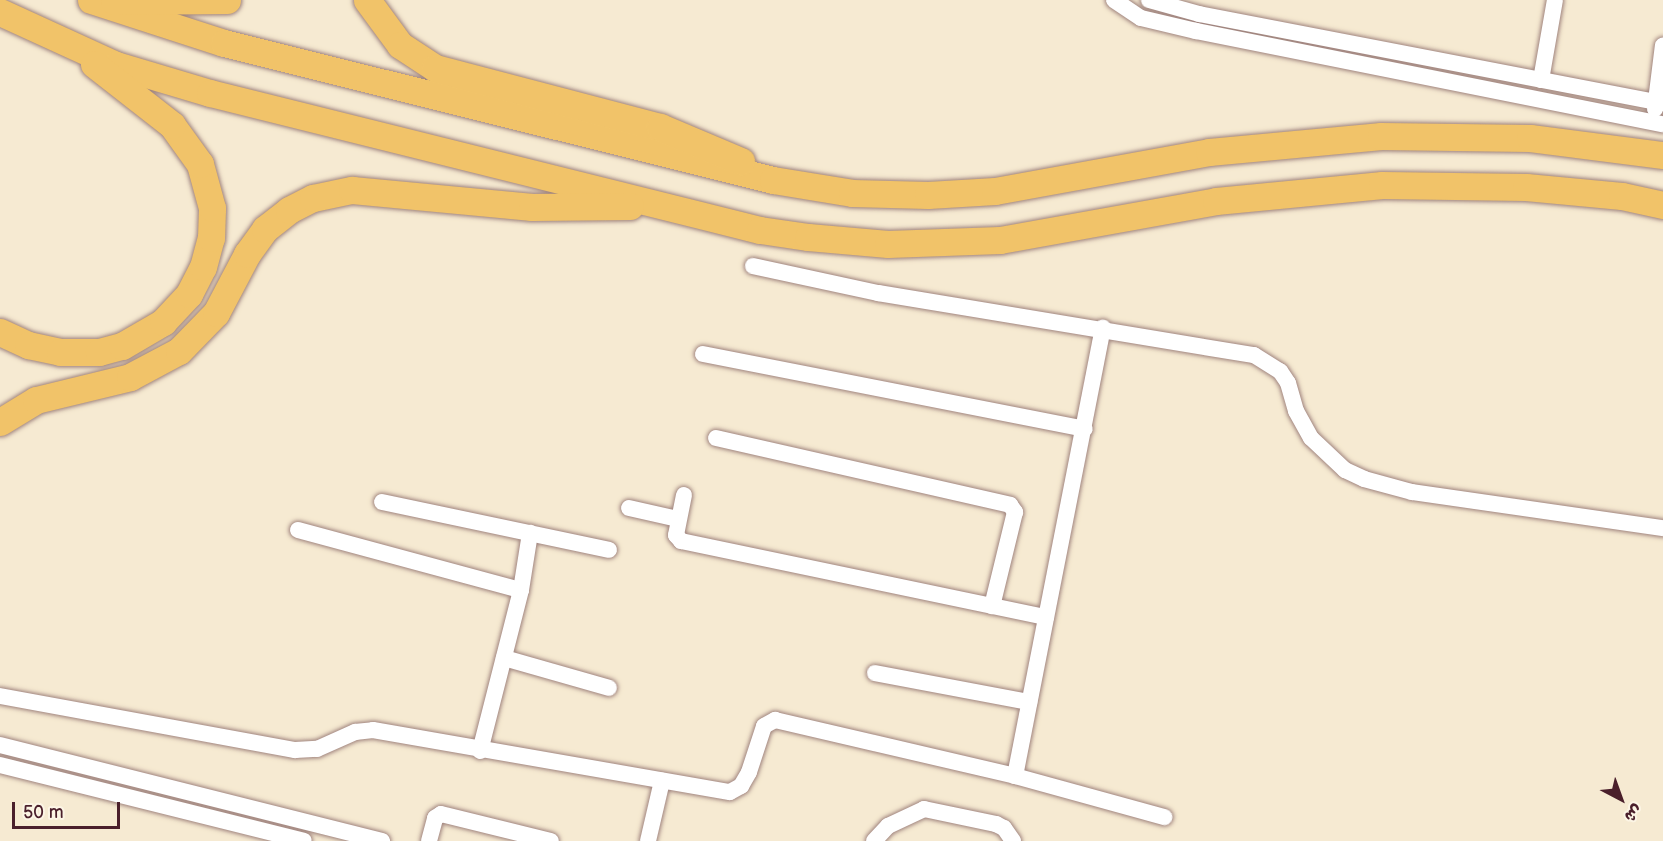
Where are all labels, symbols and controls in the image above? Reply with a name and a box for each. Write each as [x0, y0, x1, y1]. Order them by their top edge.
north arrow [1591, 769, 1651, 829]
scale bar [15, 790, 123, 828]
text: ش [1620, 800, 1646, 826]
text: 50 m [23, 802, 64, 823]

